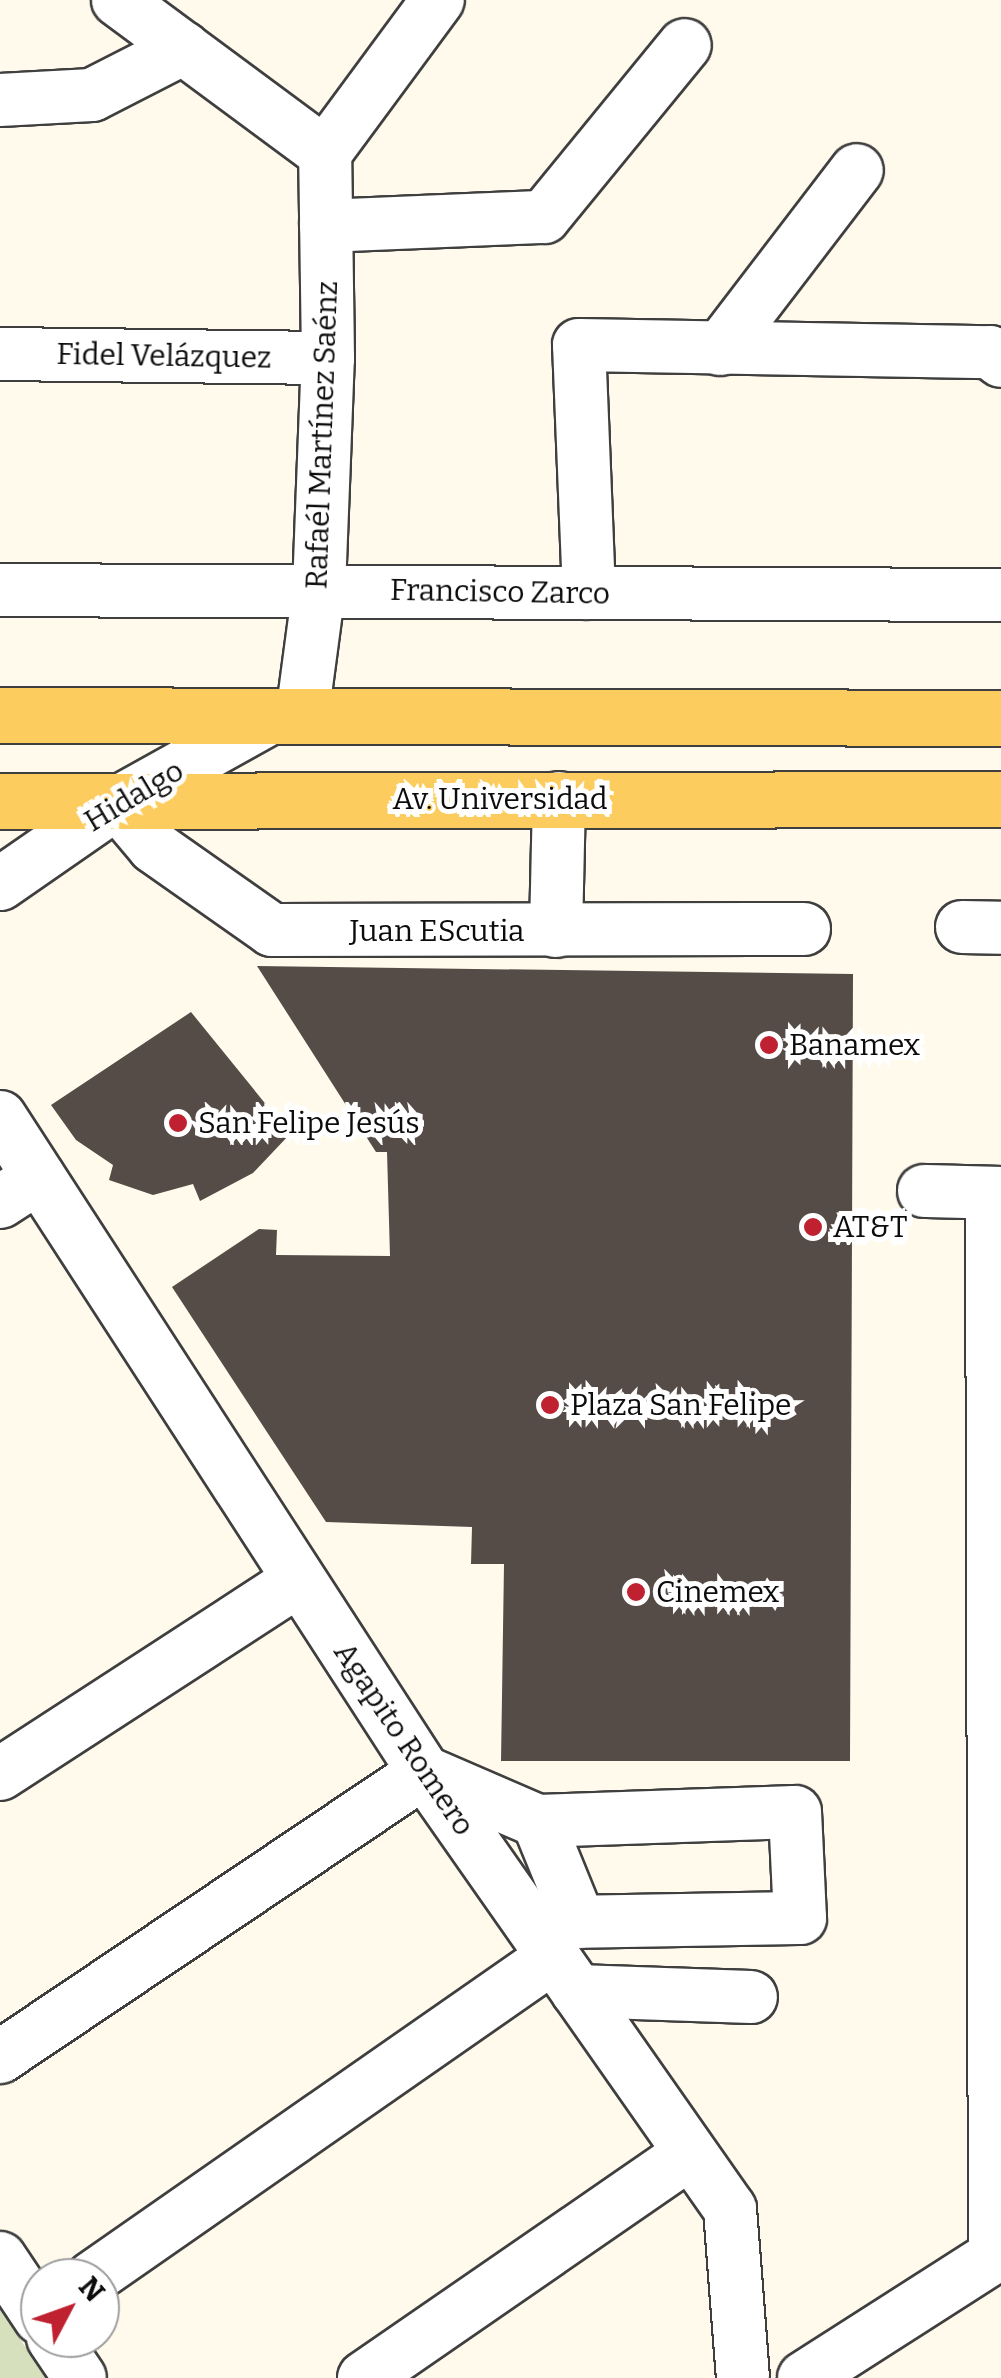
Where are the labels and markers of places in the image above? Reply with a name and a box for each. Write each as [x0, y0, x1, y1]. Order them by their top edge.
place label: Banamex [789, 1027, 920, 1063]
marker: Banamex [758, 1034, 780, 1056]
place label: San Felipe Jesús [198, 1105, 420, 1141]
marker: San Felipe Jesús [167, 1112, 189, 1134]
place label: AT&T [833, 1209, 908, 1245]
marker: AT&T [802, 1216, 824, 1238]
place label: Plaza San Felipe [570, 1387, 791, 1423]
marker: Plaza San Felipe [539, 1394, 561, 1416]
place label: Cinemex [656, 1574, 779, 1610]
marker: Cinemex [625, 1581, 647, 1603]

